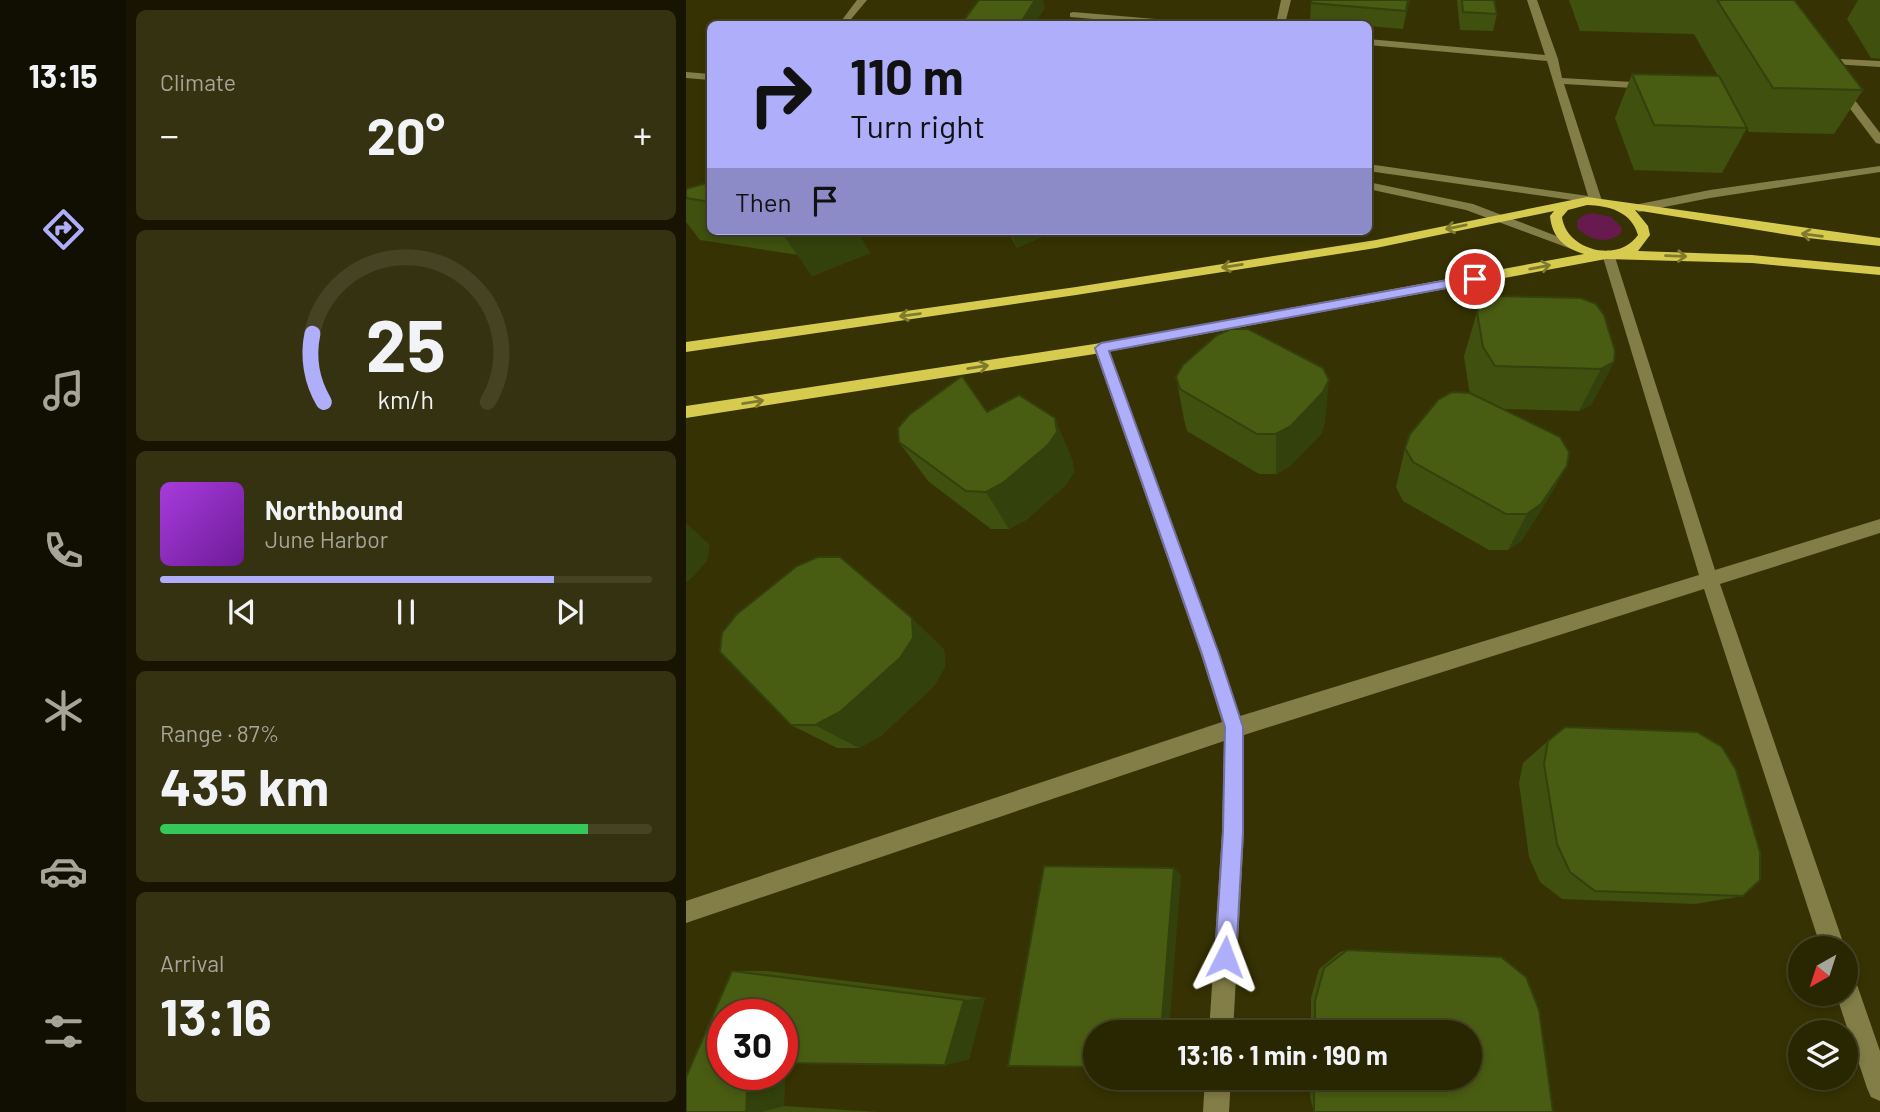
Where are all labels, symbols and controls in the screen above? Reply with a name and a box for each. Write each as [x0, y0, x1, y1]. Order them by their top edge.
text: 110 m [850, 46, 964, 105]
icon: right [735, 49, 826, 140]
text: 13:15 [29, 56, 97, 94]
text: Climate [160, 68, 236, 96]
text: 20° [367, 103, 445, 165]
text: Turn right [850, 106, 985, 144]
text: − [160, 111, 179, 157]
text: + [633, 111, 652, 157]
icon: arrive [806, 182, 844, 220]
text: Then [735, 186, 792, 217]
icon: directions [39, 205, 88, 254]
one-way arrow [1445, 220, 1468, 234]
one-way arrow [1801, 228, 1824, 241]
pin [1445, 249, 1505, 309]
one-way arrow [1665, 250, 1688, 263]
one-way arrow [1528, 259, 1551, 273]
one-way arrow [1221, 260, 1244, 273]
icon: arrive [1456, 260, 1494, 298]
text: 25 [366, 299, 446, 387]
one-way arrow [899, 308, 922, 321]
one-way arrow [966, 360, 989, 373]
icon: music [39, 366, 88, 415]
text: km/h [378, 383, 434, 413]
one-way arrow [742, 395, 764, 408]
text: Northbound [265, 494, 403, 525]
text: June Harbor [265, 525, 388, 553]
icon: phone [39, 526, 88, 575]
icon: previous [223, 593, 261, 631]
icon: pause [387, 593, 425, 631]
icon: next [551, 593, 589, 631]
icon: climate [39, 686, 88, 735]
text: Range · 87% [160, 719, 279, 747]
text: 435 km [160, 754, 329, 816]
icon: car [39, 847, 88, 896]
position arrow [1188, 920, 1262, 994]
north arrow [1788, 936, 1858, 1006]
map controls [1788, 936, 1858, 1090]
text: Arrival [160, 949, 224, 977]
text: 13:16 [160, 984, 272, 1046]
speed limit sign: 30 [707, 999, 798, 1090]
icon: filters [39, 1007, 88, 1056]
button: layers [1788, 1020, 1858, 1090]
text: 13:16 · 1 min · 190 m [1177, 1039, 1388, 1070]

